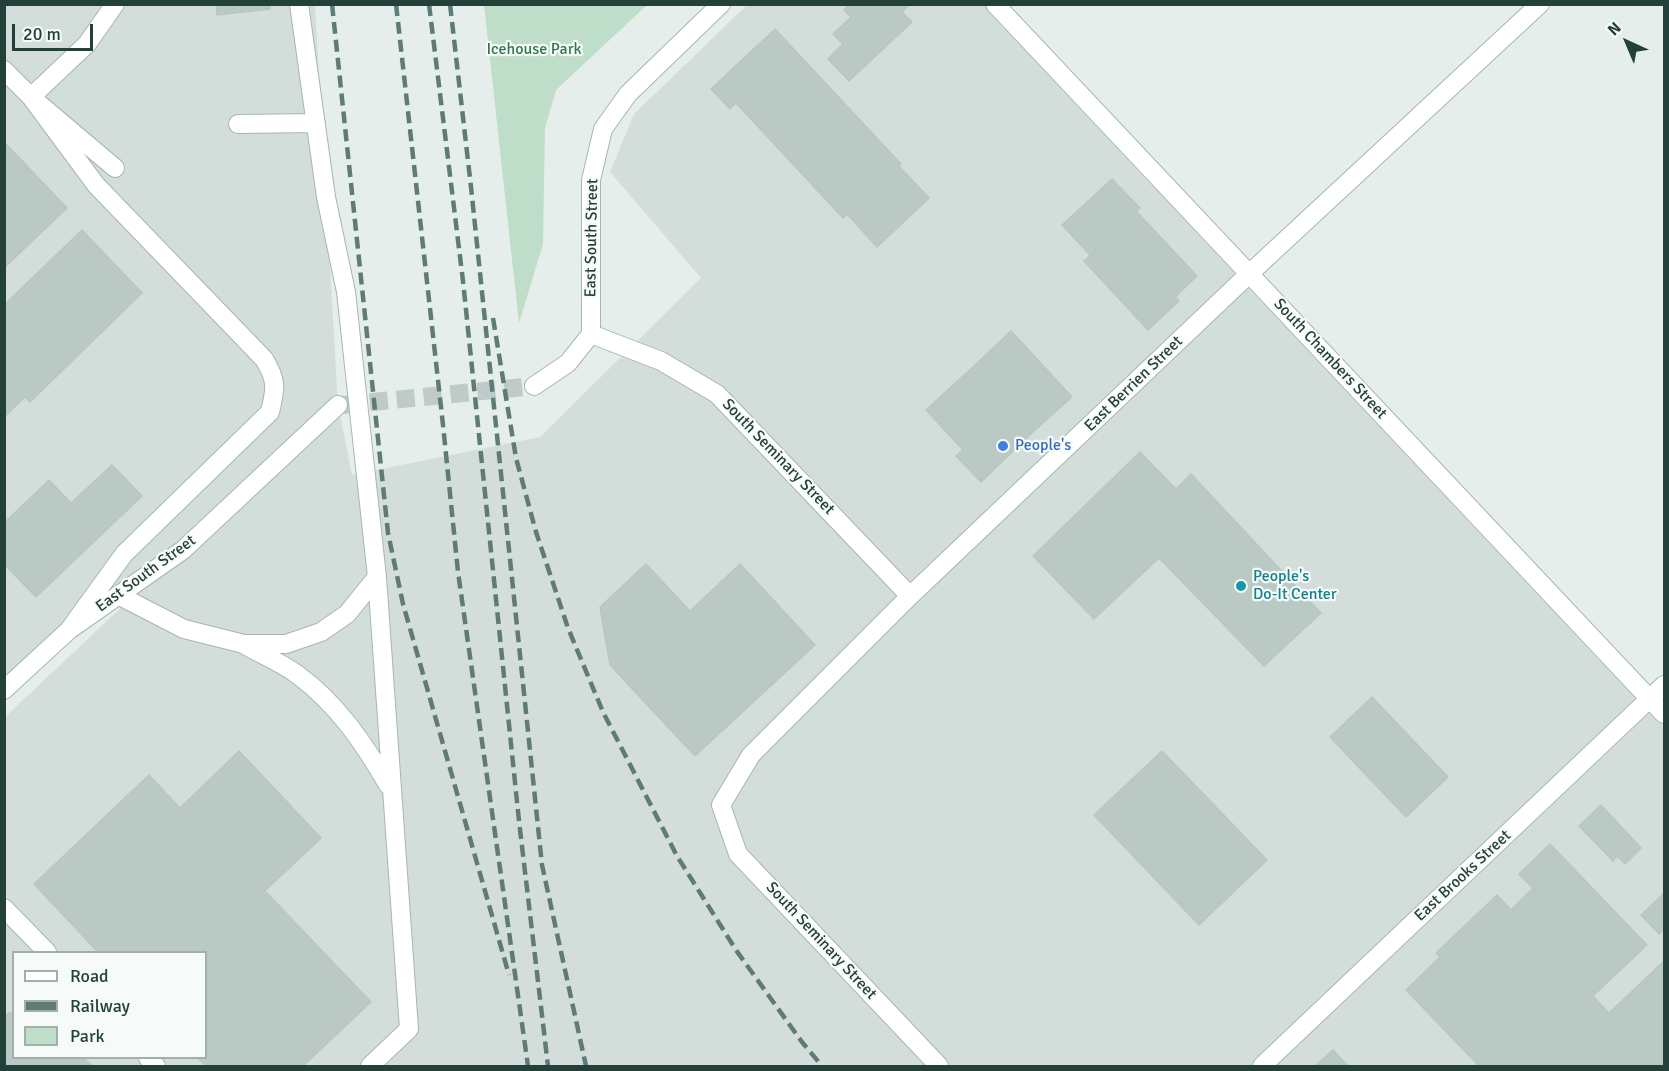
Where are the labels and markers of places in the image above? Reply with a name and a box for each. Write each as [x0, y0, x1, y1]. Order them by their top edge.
place label: People's [1015, 436, 1071, 456]
marker: People's [996, 439, 1010, 453]
place label: People's Do-It Center [1253, 567, 1337, 605]
marker: People's Do-It Center [1234, 579, 1248, 593]

